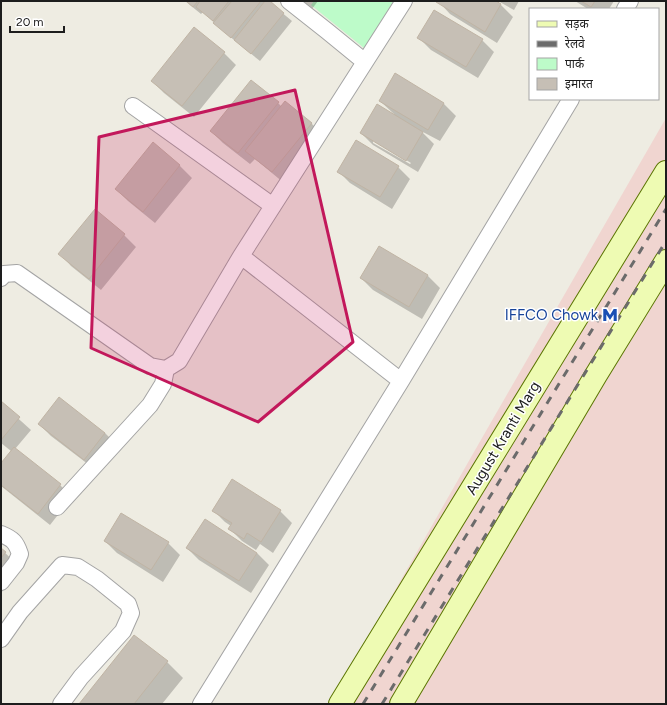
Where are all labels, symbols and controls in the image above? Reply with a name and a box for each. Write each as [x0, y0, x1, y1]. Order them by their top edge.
scale bar [10, 8, 64, 34]
legend [529, 8, 659, 100]
text: 20 m [16, 15, 44, 29]
text: सड़क [565, 17, 590, 31]
text: रेलवे [565, 36, 585, 51]
text: पार्क [565, 57, 585, 71]
text: इमारत [565, 77, 594, 91]
place label: IFFCO Chowk [505, 306, 599, 324]
metro station icon: IFFCO Chowk [601, 306, 619, 324]
street label: August Kranti Marg [462, 378, 544, 498]

